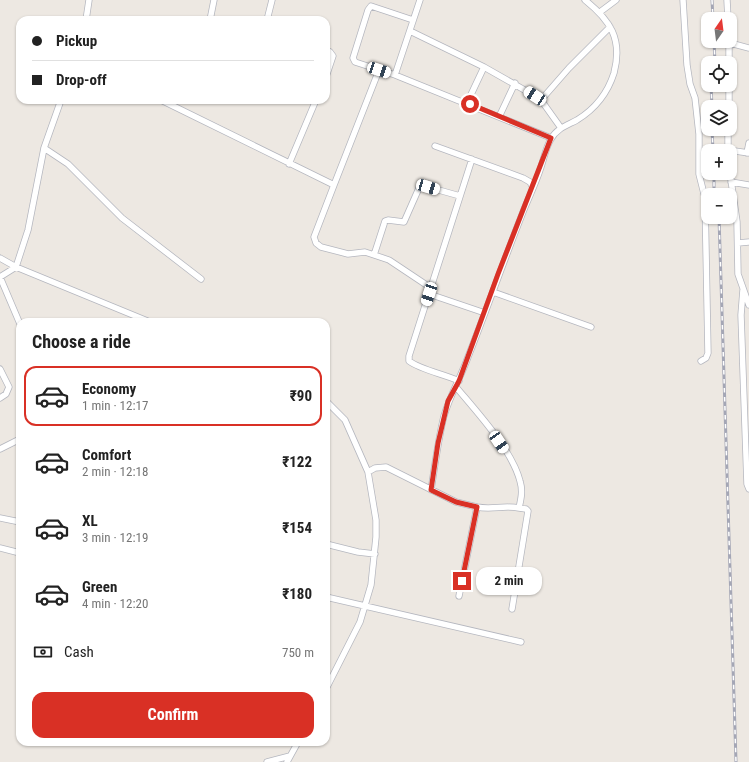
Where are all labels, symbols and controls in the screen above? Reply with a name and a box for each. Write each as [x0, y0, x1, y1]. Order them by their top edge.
north arrow [701, 12, 737, 48]
map controls [701, 12, 737, 224]
text: Pickup [56, 32, 97, 50]
button: locate [701, 56, 737, 92]
car [366, 61, 392, 79]
text: Drop-off [56, 71, 107, 89]
car [522, 84, 548, 108]
route start [461, 95, 479, 113]
button: layers [701, 100, 737, 136]
button: + [701, 144, 737, 180]
car [415, 178, 441, 196]
button: − [701, 188, 737, 224]
car [420, 281, 438, 307]
text: Choose a ride [32, 331, 131, 352]
icon: car [34, 378, 70, 414]
text: Economy [82, 380, 136, 398]
text: ₹90 [290, 387, 312, 405]
text: 1 min · 12:17 [82, 398, 148, 413]
car [487, 429, 511, 455]
icon: car [34, 444, 70, 480]
text: Comfort [82, 446, 131, 464]
text: ₹122 [282, 453, 312, 471]
text: 2 min · 12:18 [82, 464, 148, 479]
icon: car [34, 510, 70, 546]
text: XL [82, 512, 98, 530]
text: ₹154 [282, 519, 312, 537]
text: 3 min · 12:19 [82, 530, 148, 545]
callout: 2 min [476, 567, 542, 595]
route end [453, 572, 471, 590]
text: 2 min [495, 573, 523, 588]
icon: car [34, 576, 70, 612]
text: Green [82, 578, 117, 596]
text: ₹180 [282, 585, 312, 603]
text: 4 min · 12:20 [82, 596, 148, 611]
icon: cash [32, 641, 54, 663]
text: Cash [64, 643, 94, 661]
text: 750 m [282, 645, 314, 660]
button: Confirm [32, 692, 314, 738]

